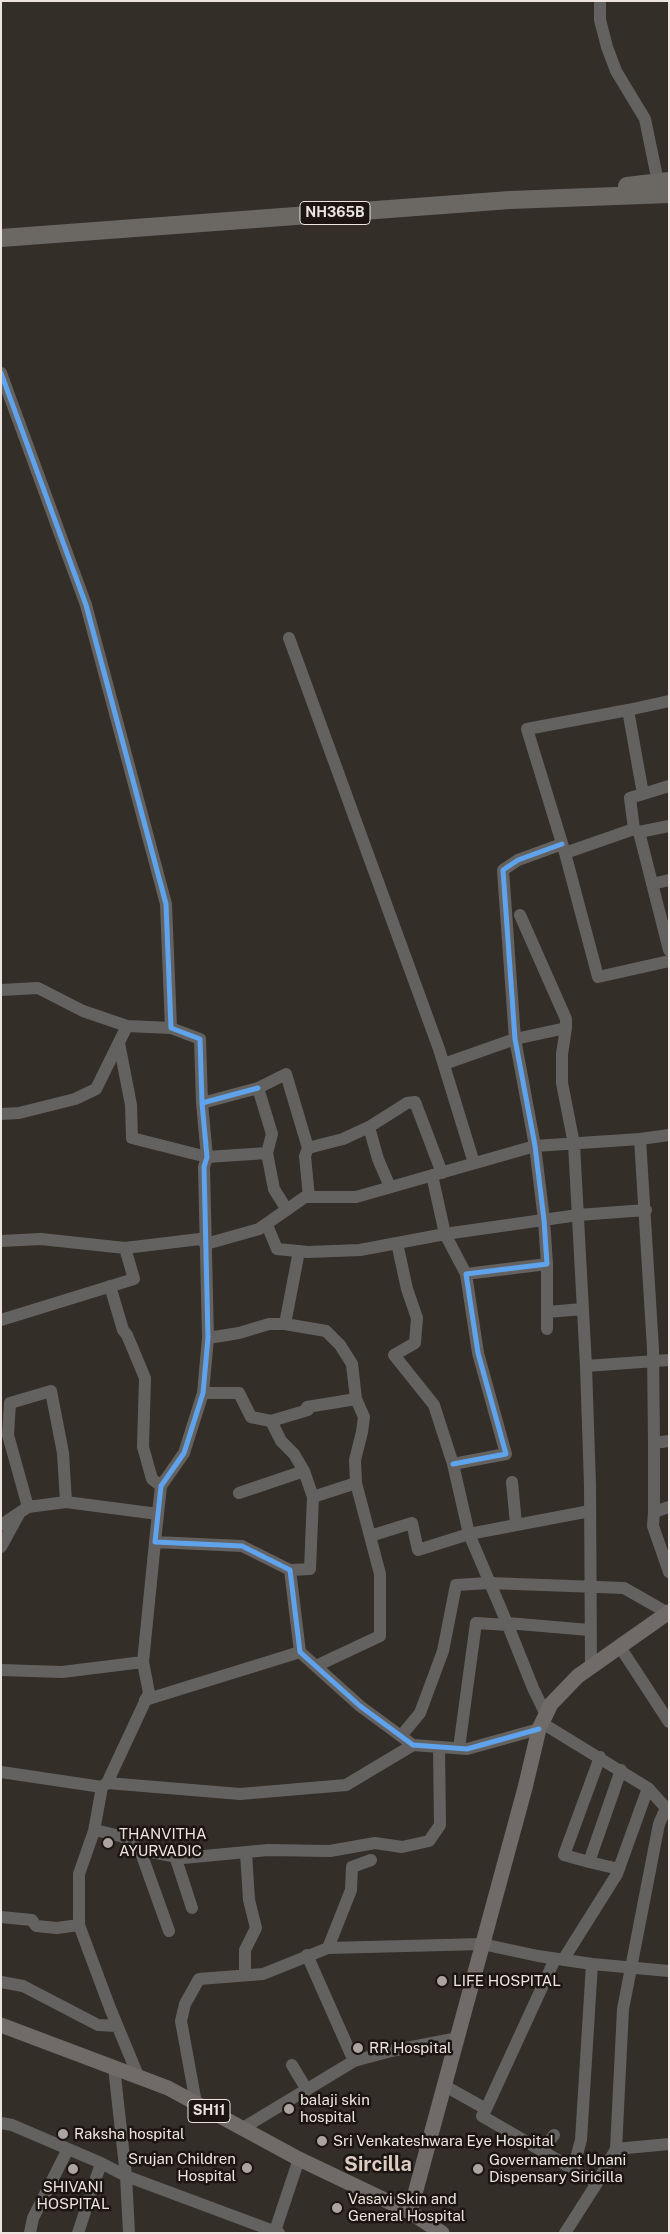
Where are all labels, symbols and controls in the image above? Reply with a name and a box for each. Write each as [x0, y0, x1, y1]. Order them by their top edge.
road number: NH365B [300, 202, 370, 224]
place label: THANVITHA AYURVADIC [119, 1825, 207, 1860]
marker: THANVITHA AYURVADIC [101, 1836, 115, 1850]
place label: LIFE HOSPITAL [453, 1972, 561, 1990]
marker: LIFE HOSPITAL [435, 1974, 449, 1988]
place label: RR Hospital [369, 2039, 452, 2057]
marker: RR Hospital [351, 2041, 365, 2055]
place label: balaji skin hospital [300, 2091, 370, 2126]
road number: SH11 [188, 2100, 230, 2122]
marker: balaji skin hospital [282, 2102, 296, 2116]
place label: Raksha hospital [74, 2125, 185, 2143]
marker: Raksha hospital [56, 2127, 70, 2141]
place label: Sri Venkateshwara Eye Hospital [333, 2132, 554, 2150]
marker: Sri Venkateshwara Eye Hospital [315, 2134, 329, 2148]
place label: Srujan Children Hospital [128, 2150, 236, 2185]
place label: Governament Unani Dispensary Siricilla [489, 2151, 626, 2186]
district label: Sircilla [344, 2153, 412, 2177]
marker: Srujan Children Hospital [240, 2161, 254, 2175]
marker: SHIVANI HOSPITAL [66, 2162, 80, 2176]
marker: Governament Unani Dispensary Siricilla [471, 2162, 485, 2176]
place label: SHIVANI HOSPITAL [36, 2178, 110, 2213]
place label: Vasavi Skin and General Hospital [348, 2190, 465, 2225]
marker: Vasavi Skin and General Hospital [330, 2201, 344, 2215]

